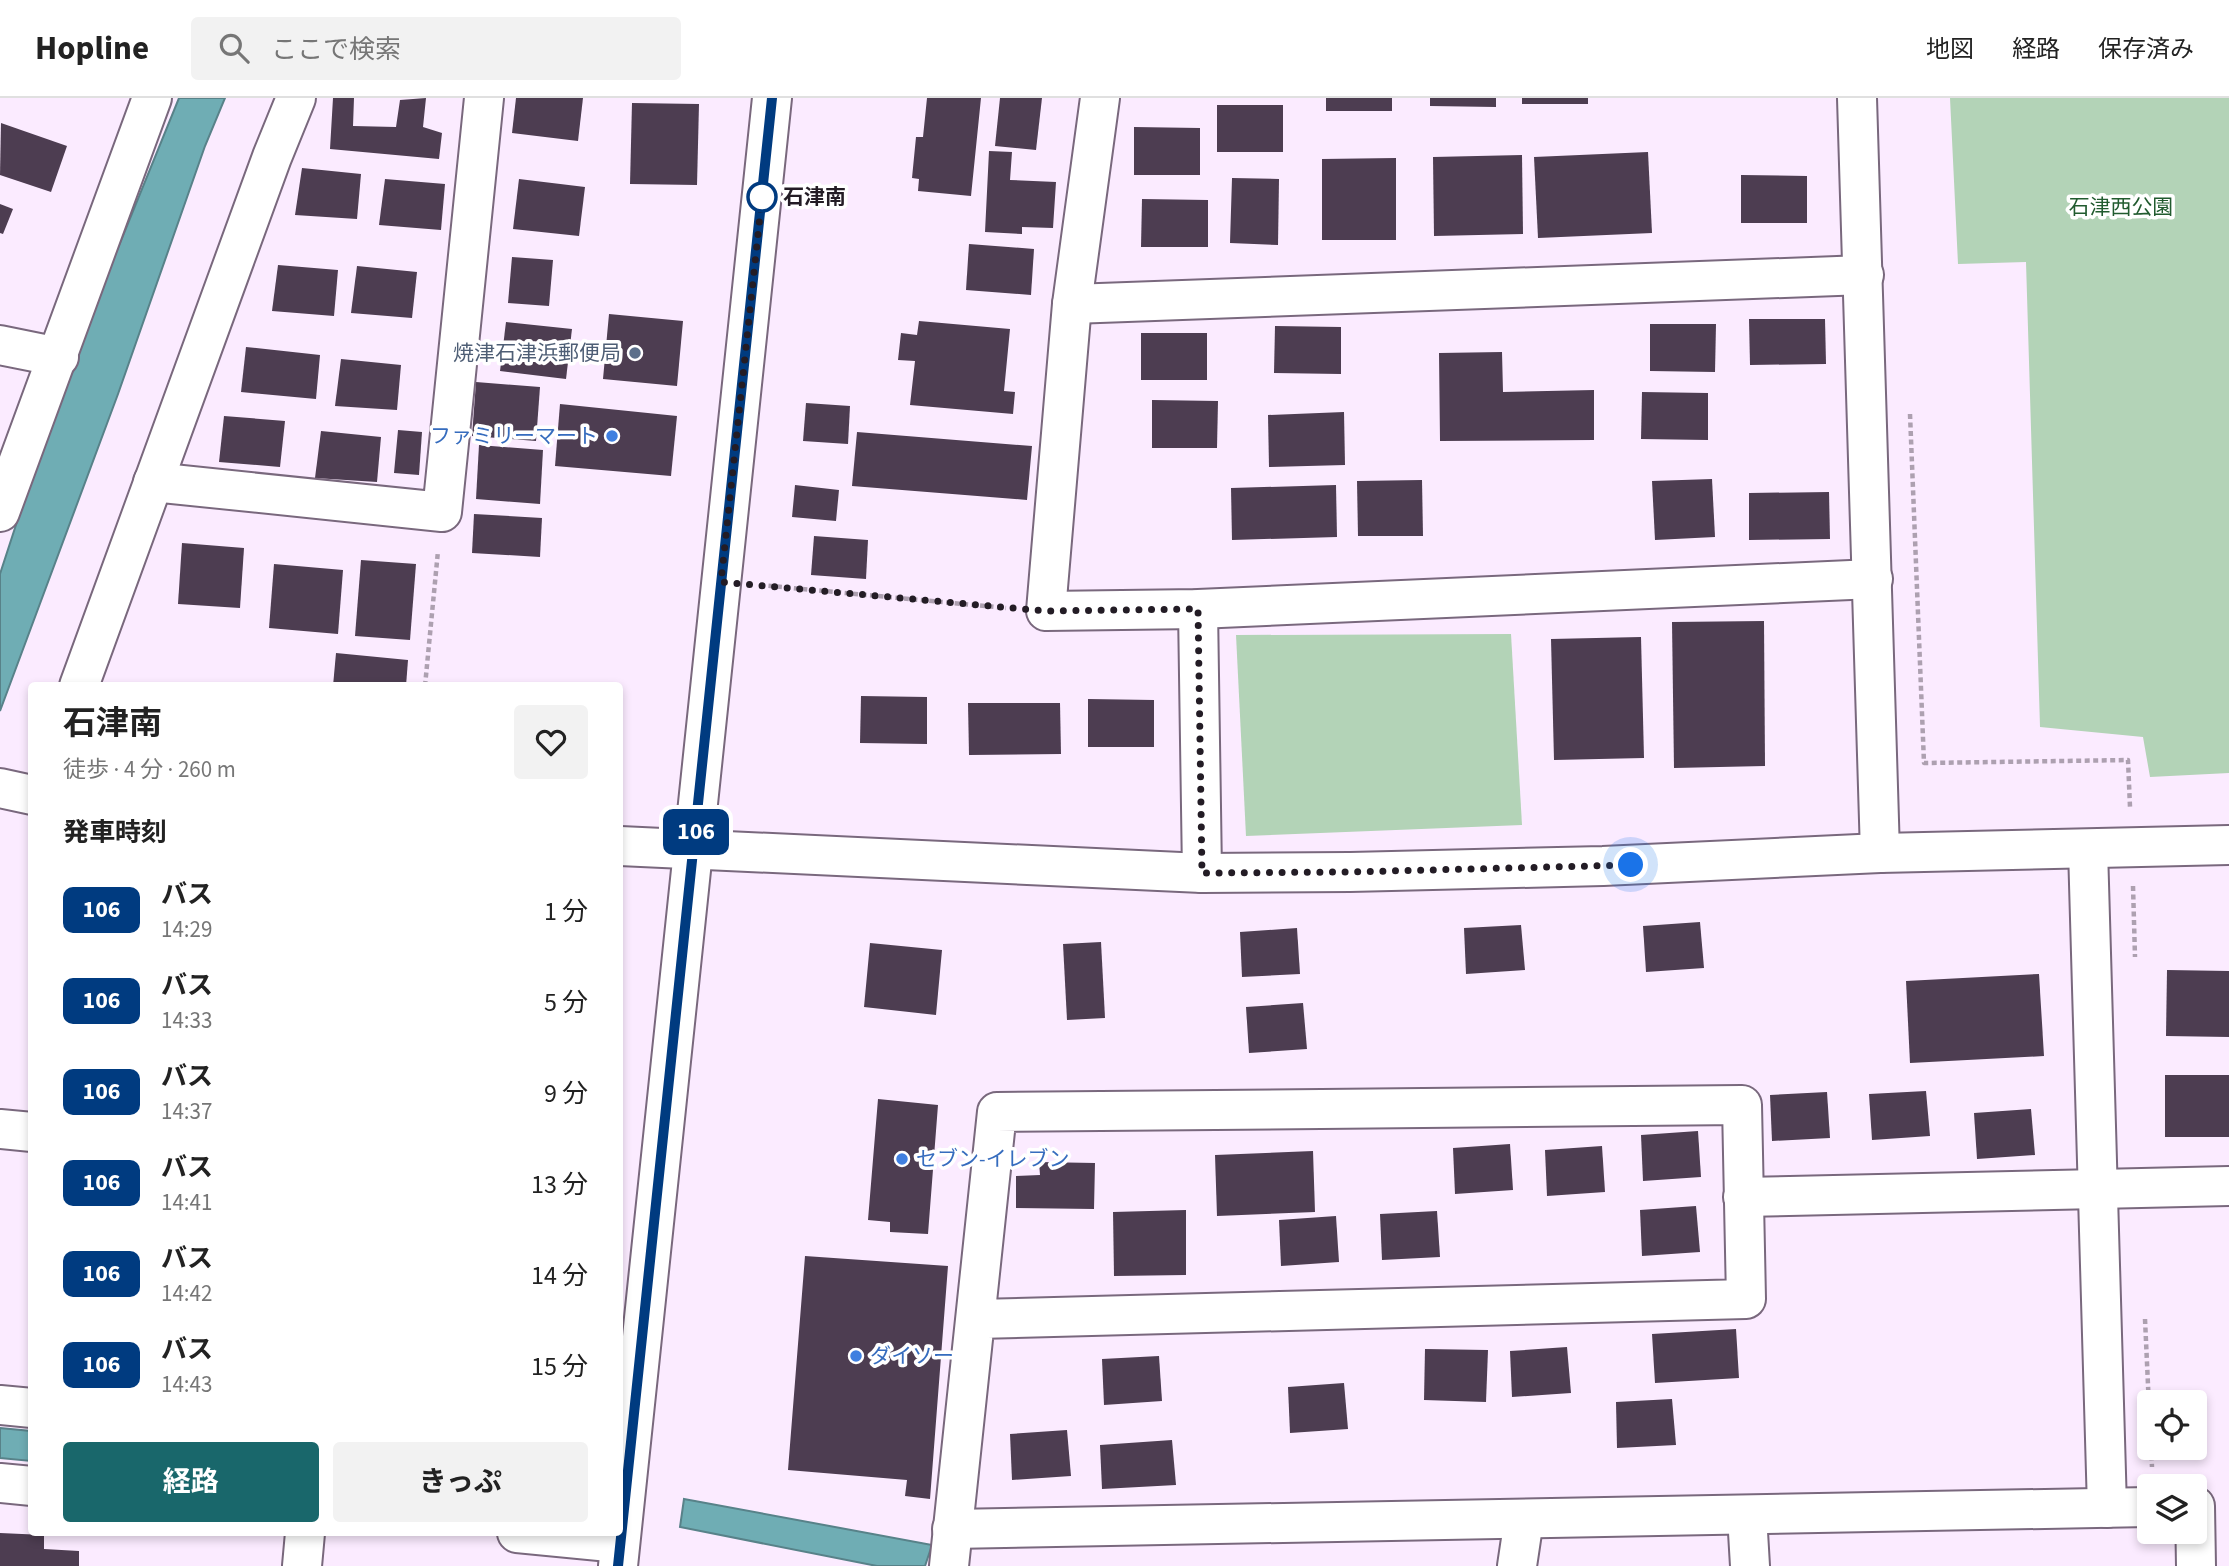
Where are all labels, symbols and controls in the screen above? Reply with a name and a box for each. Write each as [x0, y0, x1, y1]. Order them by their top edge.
search box [191, 17, 681, 80]
text: Hopline [35, 25, 149, 72]
icon: search [215, 29, 253, 67]
text: ここで検索 [271, 31, 401, 68]
text: 地図 [1926, 32, 1974, 67]
text: 経路 [2012, 32, 2060, 67]
text: 保存済み [2098, 32, 2194, 67]
marker: 石津南 [747, 182, 777, 212]
place label: 石津南 [783, 182, 846, 212]
park label: 石津西公園 [2069, 192, 2174, 222]
place label: 焼津石津浜郵便局 [453, 338, 621, 368]
marker: 焼津石津浜郵便局 [627, 345, 643, 361]
place label: ファミリーマート [430, 421, 598, 451]
marker: ファミリーマート [604, 428, 620, 444]
text: 石津南 [63, 700, 162, 747]
button: heart [514, 705, 588, 779]
text: 徒歩 · 4 分 · 260 m [63, 753, 236, 786]
line badge: 106 [656, 809, 736, 855]
text: 発車時刻 [63, 814, 167, 851]
text: 106 [677, 814, 715, 849]
your location [1613, 847, 1648, 882]
text: バス [161, 876, 213, 913]
text: 106 [82, 892, 121, 927]
text: 1 分 [544, 893, 588, 930]
text: 14:29 [161, 913, 212, 946]
text: バス [161, 967, 213, 1004]
text: 106 [82, 983, 121, 1018]
text: 5 分 [544, 984, 588, 1021]
text: 14:33 [161, 1004, 212, 1037]
text: バス [161, 1058, 213, 1095]
text: 106 [82, 1074, 121, 1109]
text: 9 分 [544, 1075, 588, 1112]
text: 14:37 [161, 1095, 212, 1128]
place label: セブン-イレブン [916, 1144, 1070, 1174]
text: バス [161, 1149, 213, 1186]
marker: セブン-イレブン [894, 1151, 910, 1167]
text: 106 [82, 1165, 121, 1200]
text: 13 分 [531, 1166, 588, 1203]
text: 14:41 [161, 1186, 212, 1219]
text: バス [161, 1240, 213, 1277]
text: 106 [82, 1256, 121, 1291]
text: 14 分 [531, 1257, 588, 1294]
text: 14:42 [161, 1277, 212, 1310]
text: バス [161, 1331, 213, 1368]
place label: ダイソー [870, 1341, 954, 1371]
text: 106 [82, 1347, 121, 1382]
text: 15 分 [531, 1348, 588, 1385]
marker: ダイソー [848, 1348, 864, 1364]
text: 14:43 [161, 1368, 212, 1401]
map controls [2137, 1390, 2207, 1544]
button: locate [2137, 1390, 2207, 1460]
button: 経路 [63, 1442, 319, 1522]
button: きっぷ [333, 1442, 588, 1522]
button: layers [2137, 1474, 2207, 1544]

